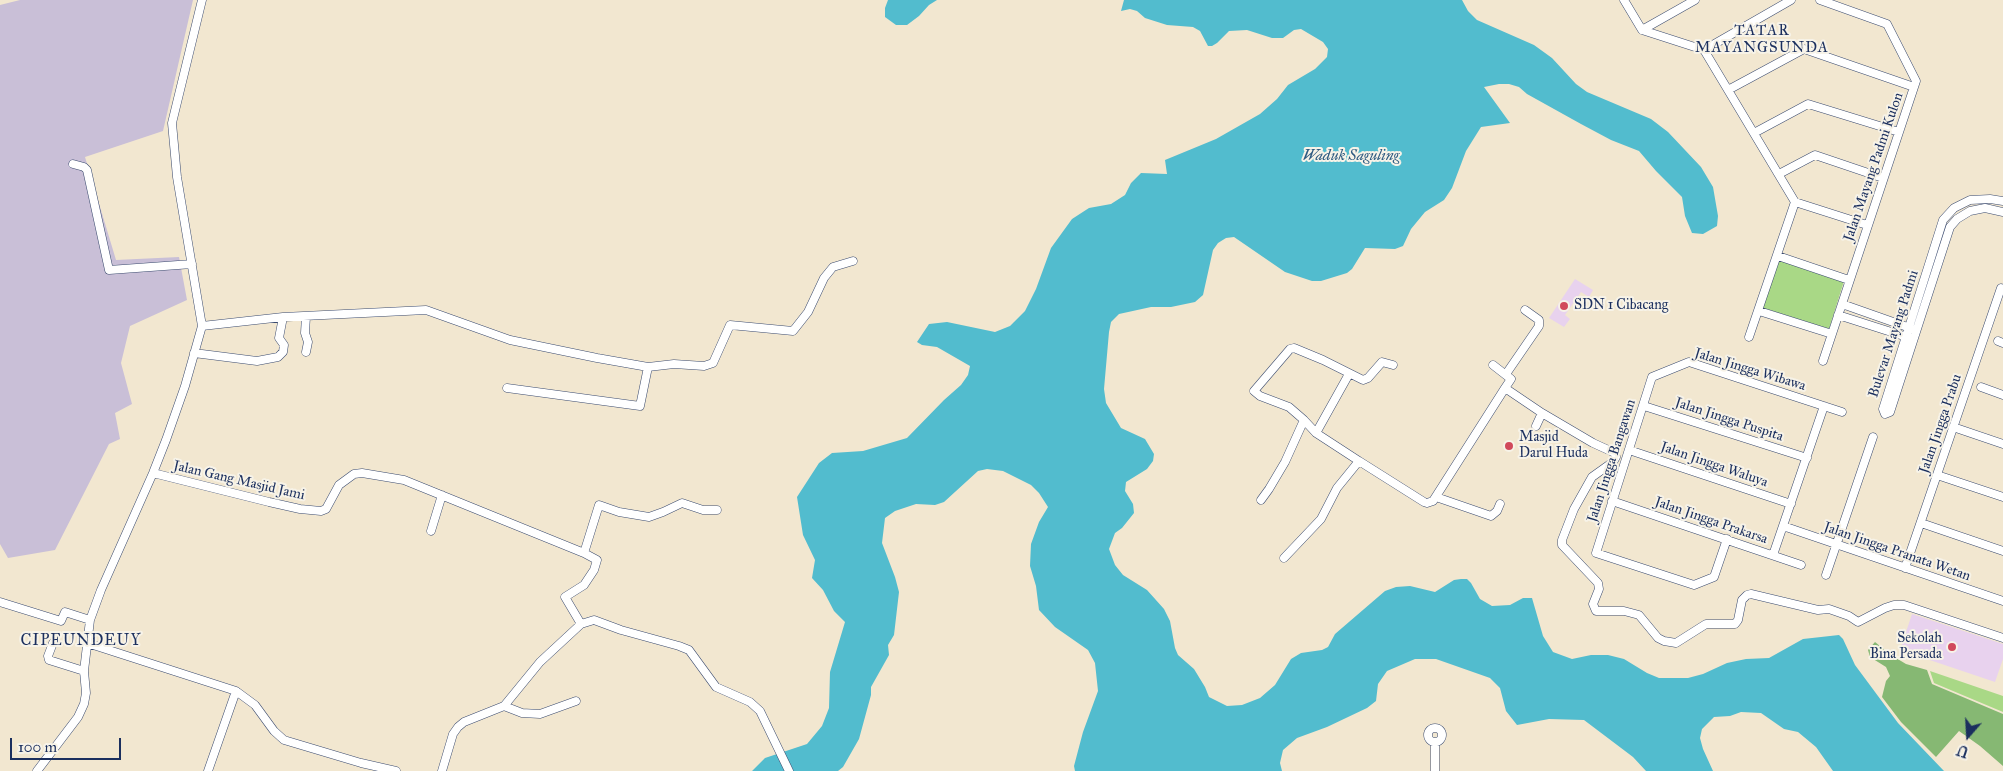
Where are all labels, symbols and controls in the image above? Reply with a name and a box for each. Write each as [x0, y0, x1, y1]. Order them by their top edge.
district label: TATAR MAYANGSUNDA [1694, 22, 1830, 57]
street label: Jalan Mayang Padmi Kulon [1841, 90, 1907, 244]
water label: Waduk Saguling [1303, 147, 1399, 165]
street label: Bulevar Mayang Padmi [1865, 268, 1923, 400]
place label: SDN 1 Cibacang [1574, 298, 1668, 314]
marker: SDN 1 Cibacang [1558, 300, 1570, 312]
street label: Jalan Jingga Wibawa [1692, 345, 1808, 395]
street label: Jalan Jingga Prabu [1916, 372, 1966, 476]
street label: Jalan Jingga Puspita [1673, 395, 1785, 445]
street label: Jalan Jingga Bangawan [1584, 397, 1640, 525]
place label: Masjid Darul Huda [1519, 430, 1588, 462]
street label: Jalan Jingga Waluya [1658, 439, 1770, 491]
marker: Masjid Darul Huda [1503, 440, 1515, 452]
street label: Jalan Gang Masjid Jami [172, 458, 306, 504]
street label: Jalan Jingga Prakarsa [1652, 494, 1770, 548]
street label: Jalan Jingga Pranata Wetan [1821, 519, 1973, 585]
district label: CIPEUNDEUY [19, 631, 143, 651]
place label: Sekolah Bina Persada [1870, 631, 1942, 664]
marker: Sekolah Bina Persada [1946, 641, 1958, 653]
north arrow [1943, 711, 1993, 761]
scale bar [12, 728, 124, 760]
text: 100 m [18, 738, 57, 756]
text: U [1955, 741, 1971, 760]

